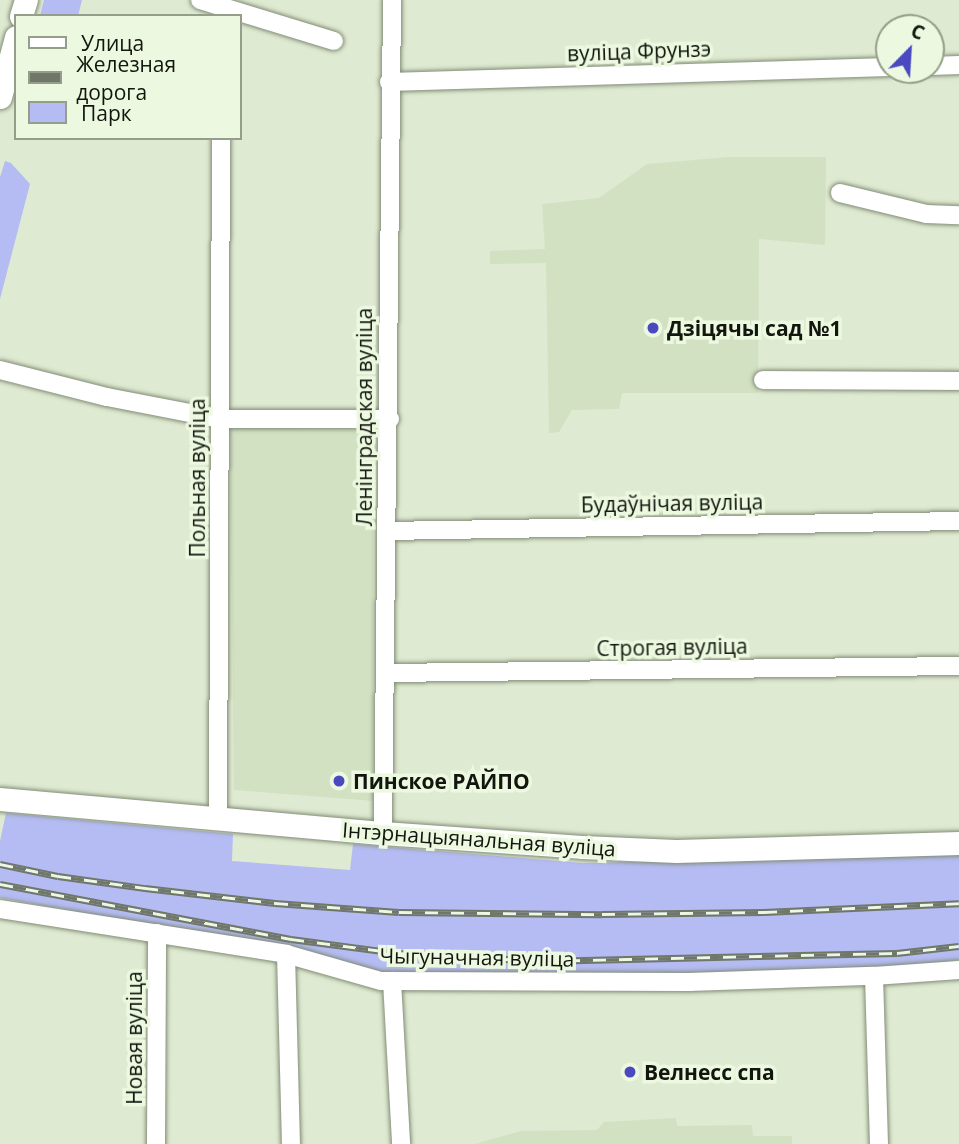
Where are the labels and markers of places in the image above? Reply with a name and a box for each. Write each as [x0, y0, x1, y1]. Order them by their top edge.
place label: Дзіцячы сад №1 [667, 315, 842, 341]
marker: Дзіцячы сад №1 [645, 320, 661, 336]
place label: Пинское РАЙПО [353, 768, 530, 794]
marker: Пинское РАЙПО [331, 773, 347, 789]
place label: Велнесс спа [644, 1059, 775, 1085]
marker: Велнесс спа [622, 1064, 638, 1080]

